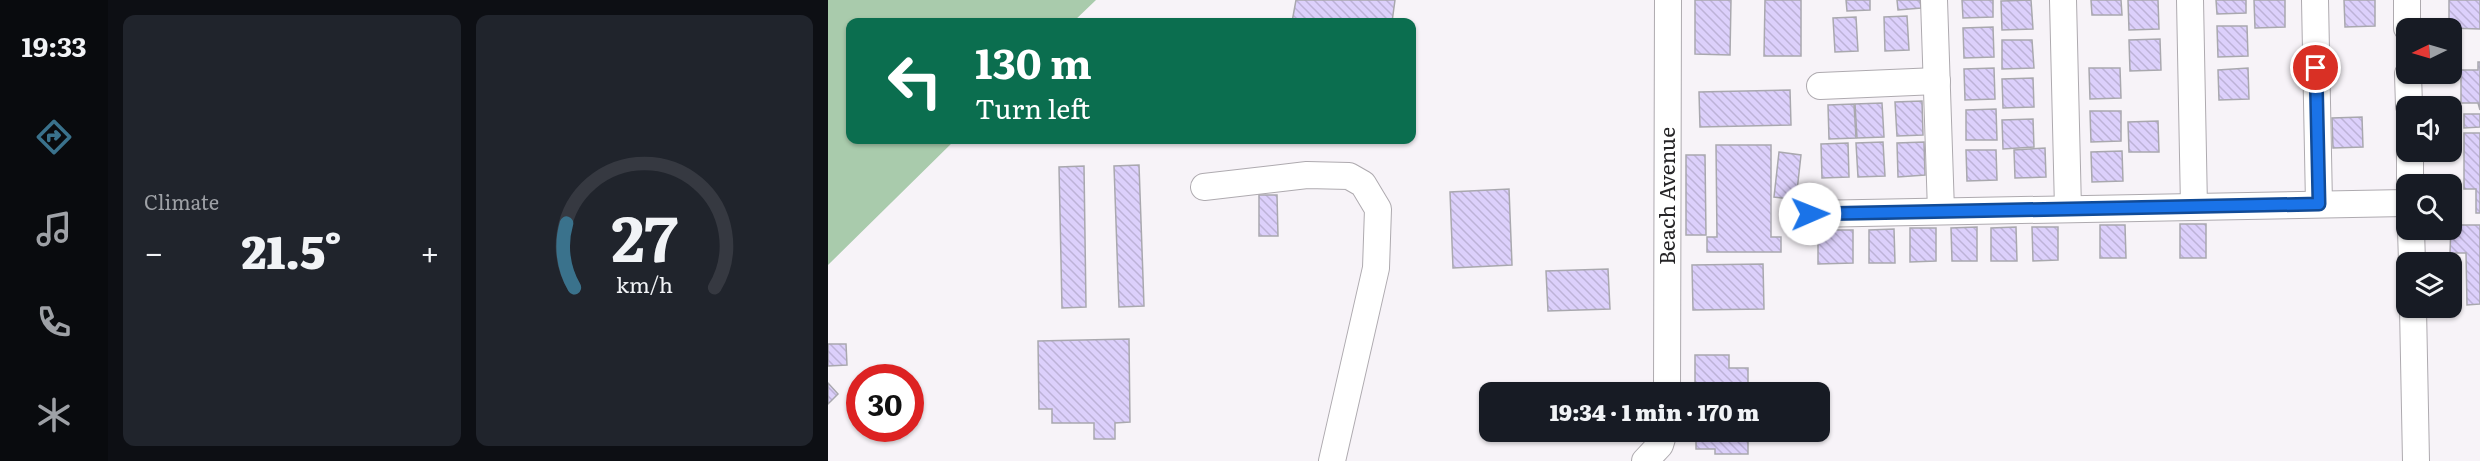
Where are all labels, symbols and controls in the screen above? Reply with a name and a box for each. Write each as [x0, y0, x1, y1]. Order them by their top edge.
north arrow [2396, 18, 2462, 84]
map controls [2396, 18, 2462, 318]
text: 19:33 [21, 25, 87, 65]
text: 130 m [975, 30, 1092, 92]
icon: left [876, 42, 954, 120]
pin [2290, 42, 2341, 93]
icon: arrive [2299, 51, 2332, 84]
text: Turn left [975, 87, 1090, 127]
button: sound [2396, 96, 2462, 162]
icon: directions [33, 116, 75, 158]
street label: Beach Avenue [1650, 127, 1681, 265]
button: search [2396, 174, 2462, 240]
position arrow [1778, 182, 1842, 246]
text: Climate [144, 186, 219, 216]
text: 27 [611, 189, 678, 281]
icon: music [33, 208, 75, 250]
text: 21.5° [242, 216, 342, 283]
text: − [144, 226, 163, 275]
text: + [420, 226, 439, 275]
button: layers [2396, 252, 2462, 318]
text: km/h [616, 268, 673, 300]
icon: phone [33, 301, 75, 343]
speed limit sign: 30 [846, 364, 924, 442]
icon: climate [33, 394, 75, 436]
text: 19:34 · 1 min · 170 m [1550, 395, 1759, 428]

